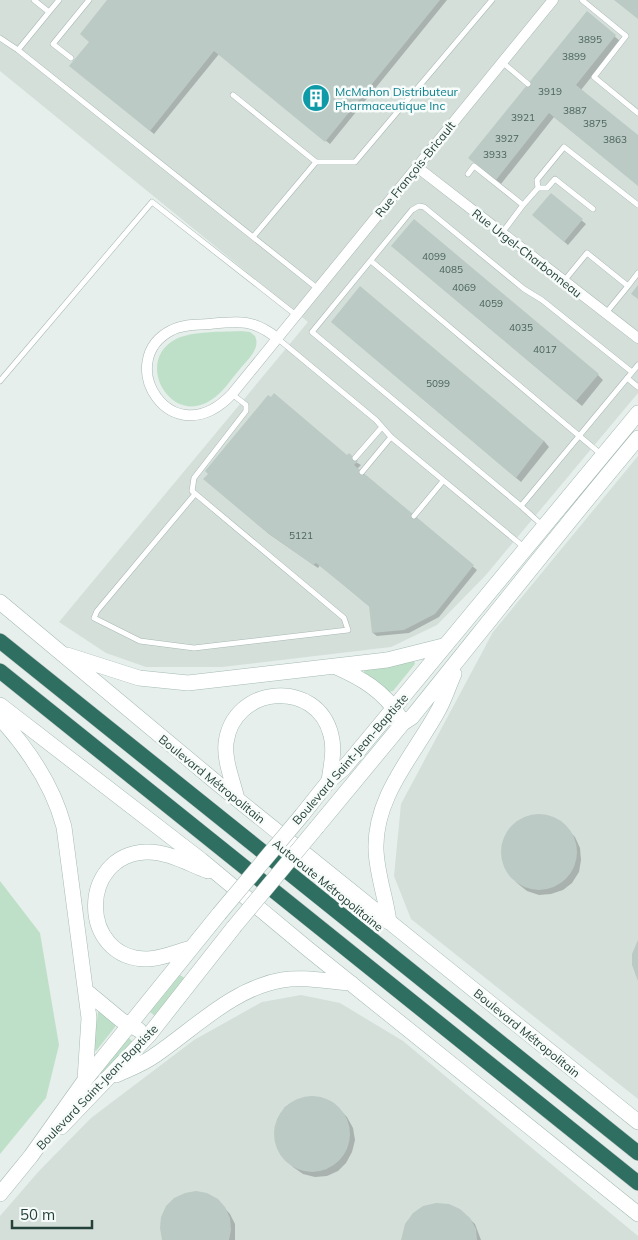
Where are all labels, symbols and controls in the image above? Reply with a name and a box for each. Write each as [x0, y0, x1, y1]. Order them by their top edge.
house number: 3895 [578, 33, 602, 46]
house number: 3899 [562, 50, 586, 63]
building icon: McMahon Distributeur Pharmaceutique Inc [301, 83, 331, 113]
place label: McMahon Distributeur Pharmaceutique Inc [335, 84, 459, 113]
house number: 3919 [538, 85, 562, 98]
house number: 3887 [563, 104, 587, 117]
house number: 3921 [511, 111, 535, 124]
house number: 3875 [583, 117, 607, 130]
street label: Rue François-Bricault [372, 118, 458, 220]
house number: 3927 [495, 132, 519, 145]
house number: 3863 [603, 133, 627, 146]
house number: 3933 [483, 148, 507, 161]
street label: Rue Urgel-Charbonneau [469, 205, 585, 301]
house number: 4099 [422, 250, 446, 263]
house number: 4085 [439, 263, 463, 276]
house number: 4069 [452, 281, 476, 294]
house number: 4059 [479, 297, 503, 310]
house number: 4035 [509, 321, 533, 334]
house number: 4017 [533, 343, 557, 356]
house number: 5099 [426, 377, 450, 390]
house number: 5121 [289, 529, 313, 542]
street label: Boulevard Saint-Jean-Baptiste [289, 690, 411, 828]
street label: Boulevard Métropolitain [156, 731, 268, 827]
street label: Autoroute Métropolitaine [270, 836, 386, 934]
street label: Boulevard Métropolitain [471, 985, 583, 1081]
street label: Boulevard Saint-Jean-Baptiste [33, 1021, 161, 1153]
scale bar [12, 1198, 92, 1230]
text: 50 m [20, 1205, 55, 1224]

